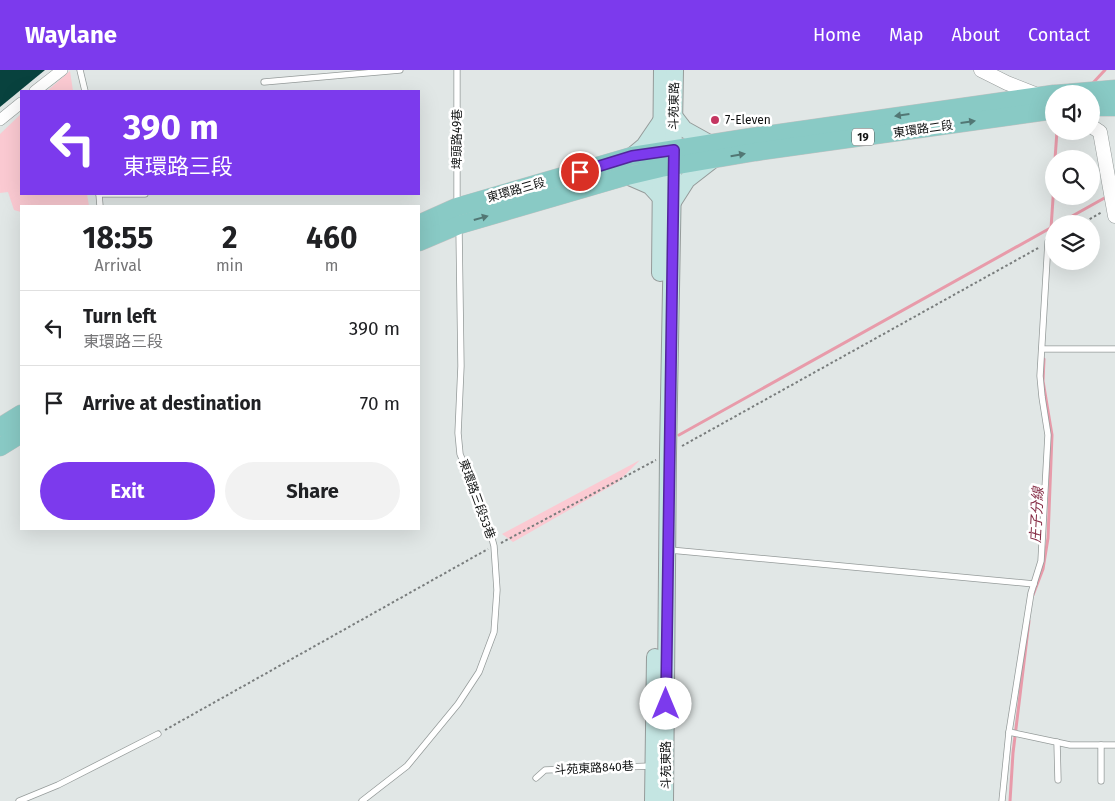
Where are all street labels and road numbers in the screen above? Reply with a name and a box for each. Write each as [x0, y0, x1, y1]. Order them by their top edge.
street label: 斗苑東路 [667, 82, 681, 130]
street label: 埤頭路49巷 [450, 109, 464, 169]
street label: 東環路二段 [892, 118, 954, 140]
road number: 19 [852, 128, 874, 146]
street label: 東環路三段 [485, 175, 547, 205]
street label: 東環路三段53巷 [456, 457, 498, 541]
street label: 斗苑東路 [659, 741, 673, 789]
street label: 斗苑東路840巷 [554, 759, 634, 777]

